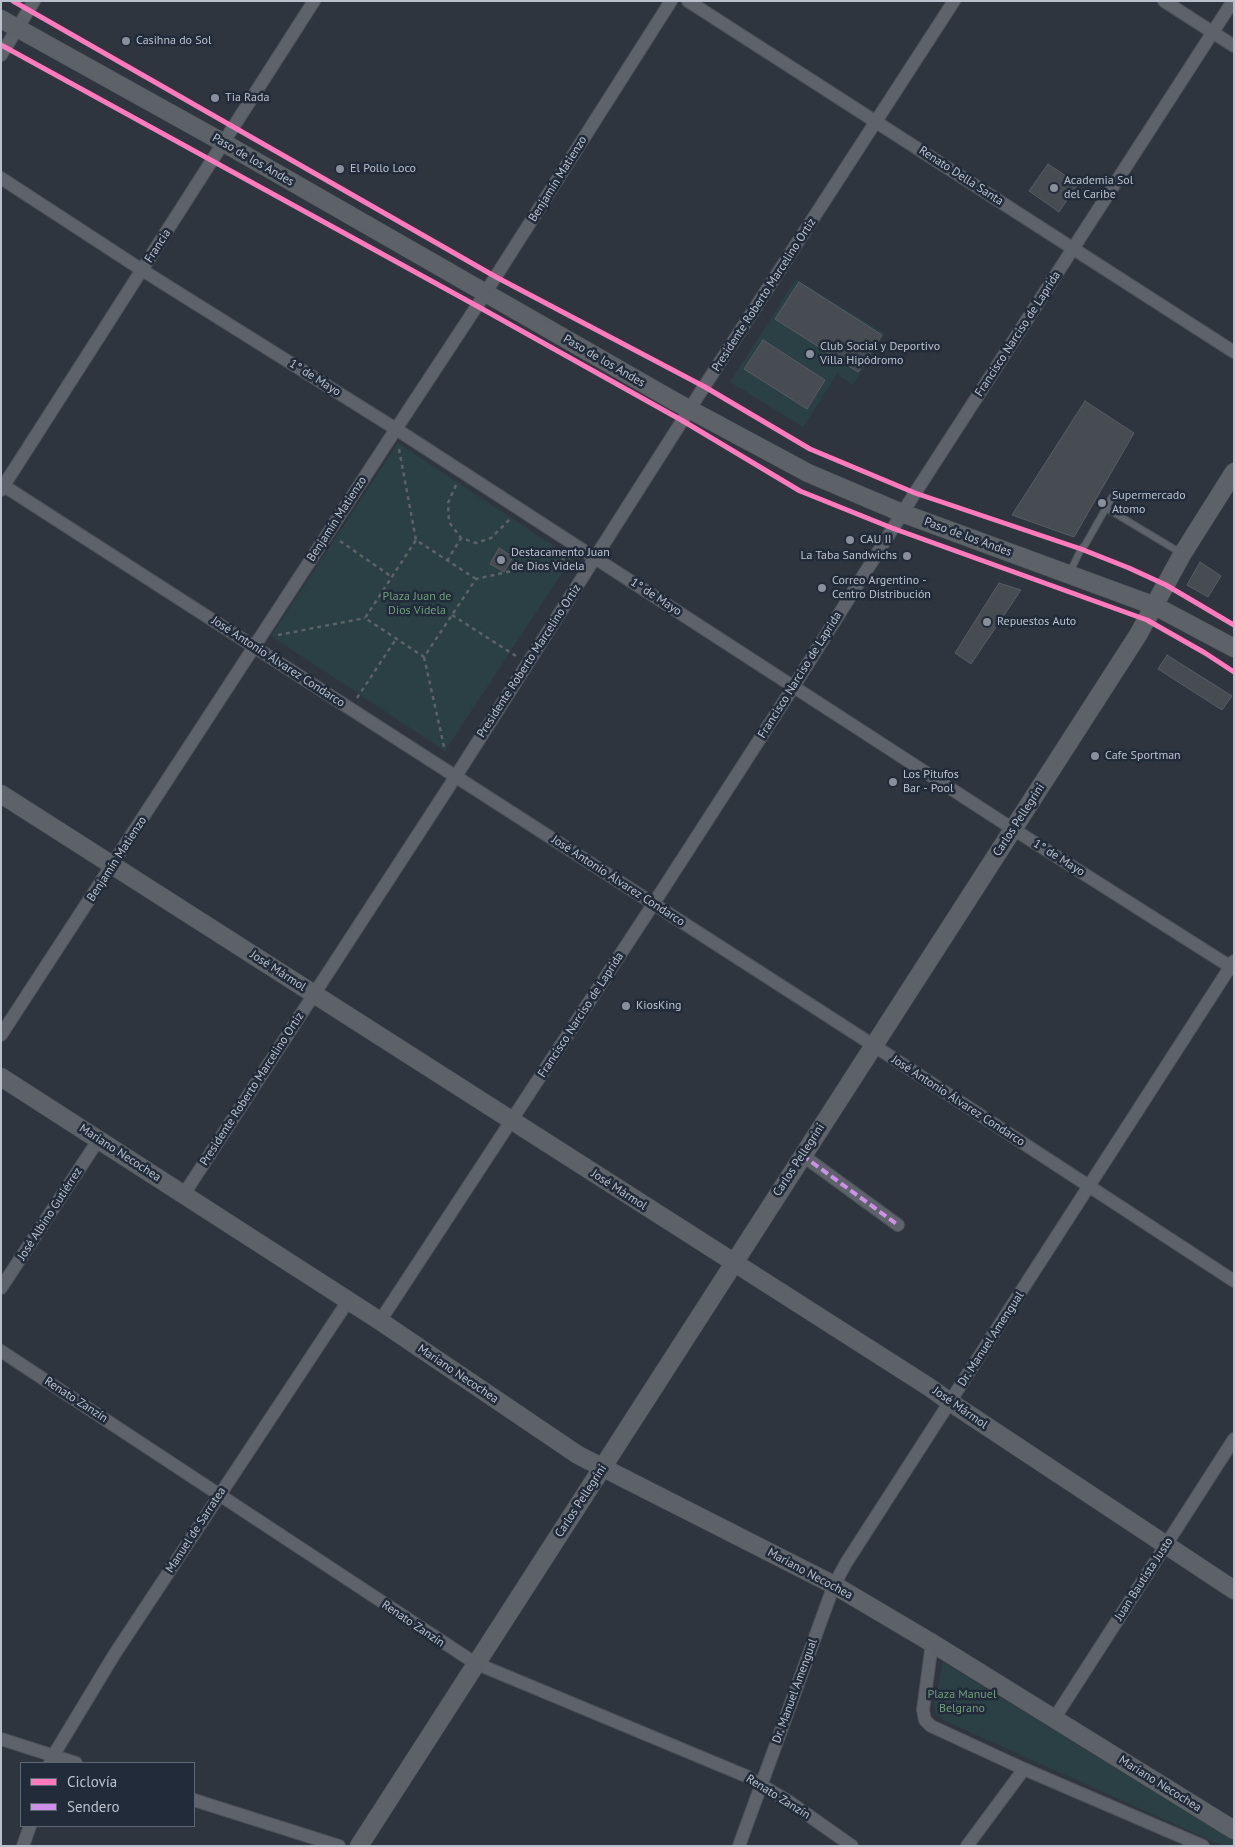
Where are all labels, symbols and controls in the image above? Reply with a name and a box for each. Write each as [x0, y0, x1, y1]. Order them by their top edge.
place label: Casihna do Sol [136, 34, 212, 48]
marker: Casihna do Sol [120, 35, 132, 47]
place label: Tia Rada [225, 91, 269, 105]
marker: Tia Rada [209, 92, 221, 104]
street label: Paso de los Andes [210, 131, 296, 189]
street label: Benjamín Matienzo [526, 133, 590, 225]
street label: Renato Della Santa [916, 143, 1006, 209]
place label: El Pollo Loco [350, 162, 416, 176]
marker: El Pollo Loco [334, 163, 346, 175]
place label: Academia Sol del Caribe [1064, 174, 1133, 202]
marker: Academia Sol del Caribe [1048, 182, 1060, 194]
street label: Presidente Roberto Marcelino Ortiz [709, 216, 819, 374]
street label: Francia [142, 226, 174, 266]
street label: Francisco Narciso de Laprida [972, 269, 1064, 399]
street label: Paso de los Andes [561, 332, 647, 390]
place label: Club Social y Deportivo Villa Hipódromo [820, 340, 940, 368]
marker: Club Social y Deportivo Villa Hipódromo [804, 348, 816, 360]
street label: 1° de Mayo [287, 357, 343, 399]
street label: Benjamín Matienzo [304, 474, 370, 564]
place label: Supermercado Atomo [1112, 489, 1186, 517]
marker: Supermercado Atomo [1096, 497, 1108, 509]
street label: Paso de los Andes [922, 514, 1014, 560]
place label: CAU II [860, 533, 892, 547]
marker: CAU II [844, 534, 856, 546]
place label: Destacamento Juan de Dios Videla [511, 546, 610, 574]
place label: La Taba Sandwichs [800, 549, 897, 563]
marker: La Taba Sandwichs [901, 550, 913, 562]
marker: Destacamento Juan de Dios Videla [495, 554, 507, 566]
place label: Correo Argentino - Centro Distribución [832, 574, 931, 602]
street label: 1° de Mayo [628, 575, 684, 619]
street label: Presidente Roberto Marcelino Ortiz [474, 582, 584, 740]
marker: Correo Argentino - Centro Distribución [816, 582, 828, 594]
park label: Plaza Juan de Dios Videla [383, 590, 451, 618]
street label: Francisco Narciso de Laprida [755, 609, 845, 741]
street label: José Antonio Álvarez Condarco [209, 613, 347, 711]
place label: Repuestos Auto [997, 615, 1076, 629]
marker: Repuestos Auto [981, 616, 993, 628]
place label: Cafe Sportman [1105, 749, 1181, 763]
marker: Cafe Sportman [1089, 750, 1101, 762]
place label: Los Pitufos Bar - Pool [903, 768, 959, 796]
marker: Los Pitufos Bar - Pool [887, 776, 899, 788]
street label: Carlos Pellegrini [990, 781, 1048, 859]
street label: Benjamín Matienzo [84, 814, 150, 904]
street label: José Antonio Álvarez Condarco [549, 832, 687, 930]
street label: 1° de Mayo [1031, 837, 1087, 879]
street label: José Mármol [247, 948, 309, 994]
street label: Francisco Narciso de Laprida [535, 950, 627, 1080]
place label: KiosKing [636, 999, 682, 1013]
marker: KiosKing [620, 1000, 632, 1012]
street label: Presidente Roberto Marcelino Ortiz [197, 1010, 307, 1168]
street label: José Antonio Álvarez Condarco [889, 1052, 1027, 1150]
street label: Mariano Necochea [76, 1121, 164, 1185]
street label: Carlos Pellegrini [770, 1121, 828, 1199]
street label: José Albino Gutiérrez [15, 1165, 85, 1263]
street label: José Mármol [588, 1167, 650, 1213]
street label: Dr. Manuel Amengual [955, 1289, 1027, 1389]
street label: Mariano Necochea [415, 1342, 501, 1406]
street label: Renato Zanzín [42, 1374, 110, 1426]
street label: José Mármol [930, 1384, 990, 1432]
street label: Carlos Pellegrini [552, 1462, 610, 1540]
street label: Manuel de Sarratea [163, 1484, 229, 1576]
street label: Juan Bautista Justo [1112, 1535, 1176, 1623]
street label: Mariano Necochea [765, 1545, 855, 1603]
street label: Renato Zanzín [379, 1598, 447, 1650]
street label: Dr. Manuel Amengual [769, 1637, 821, 1745]
park label: Plaza Manuel Belgrano [928, 1688, 996, 1716]
street label: Mariano Necochea [1116, 1753, 1204, 1815]
legend [20, 1762, 195, 1827]
text: Ciclovía [67, 1772, 117, 1791]
street label: Renato Zanzín [743, 1772, 813, 1822]
text: Sendero [67, 1797, 120, 1816]

